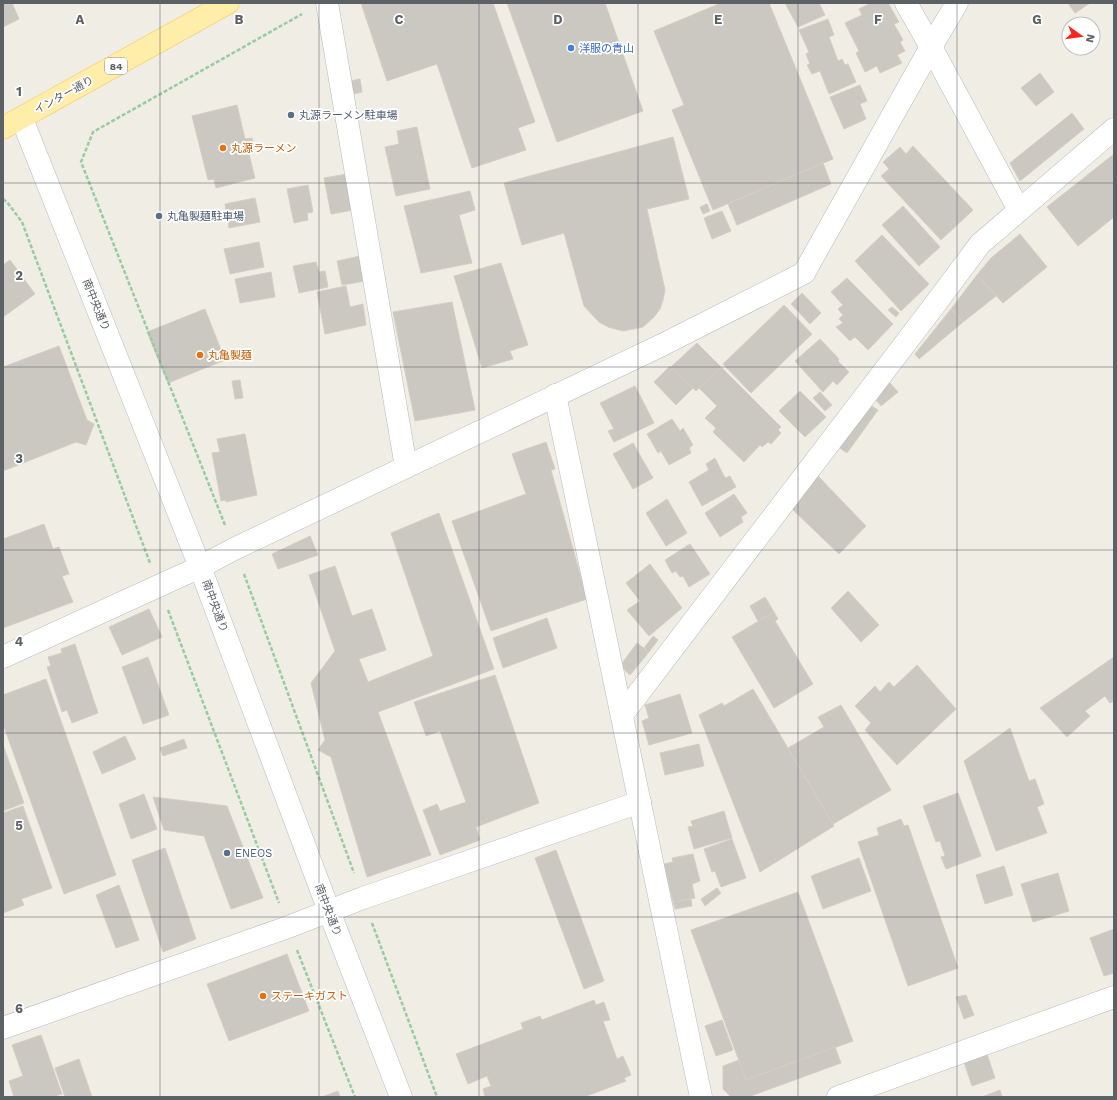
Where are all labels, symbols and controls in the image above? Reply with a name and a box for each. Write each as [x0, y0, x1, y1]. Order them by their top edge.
text: A [76, 12, 85, 27]
text: B [235, 12, 244, 27]
text: C [395, 12, 404, 27]
text: D [553, 12, 563, 27]
text: E [714, 12, 722, 27]
text: F [874, 12, 882, 27]
text: G [1032, 12, 1042, 27]
north arrow [1061, 16, 1101, 56]
text: N [1083, 33, 1098, 44]
place label: 洋服の青山 [579, 42, 634, 55]
marker: 洋服の青山 [566, 43, 576, 53]
road number: 84 [105, 58, 127, 74]
street label: インター通り [32, 73, 96, 117]
text: 1 [16, 84, 22, 99]
place label: 丸源ラーメン駐車場 [299, 109, 398, 122]
marker: 丸源ラーメン駐車場 [286, 110, 296, 120]
place label: 丸源ラーメン [231, 142, 297, 155]
marker: 丸源ラーメン [218, 143, 228, 153]
place label: 丸亀製麺駐車場 [167, 210, 244, 223]
marker: 丸亀製麺駐車場 [154, 211, 164, 221]
text: 2 [15, 268, 23, 283]
street label: 南中央通り [80, 277, 112, 333]
place label: 丸亀製麺 [208, 349, 252, 362]
marker: 丸亀製麺 [195, 350, 205, 360]
text: 3 [15, 451, 23, 466]
street label: 南中央通り [199, 578, 231, 634]
text: 4 [15, 634, 24, 649]
text: 5 [15, 818, 23, 833]
place label: ENEOS [235, 847, 272, 860]
marker: ENEOS [222, 848, 232, 858]
street label: 南中央通り [312, 882, 344, 938]
place label: ステーキガスト [271, 990, 348, 1003]
marker: ステーキガスト [258, 991, 268, 1001]
text: 6 [15, 1001, 23, 1016]

